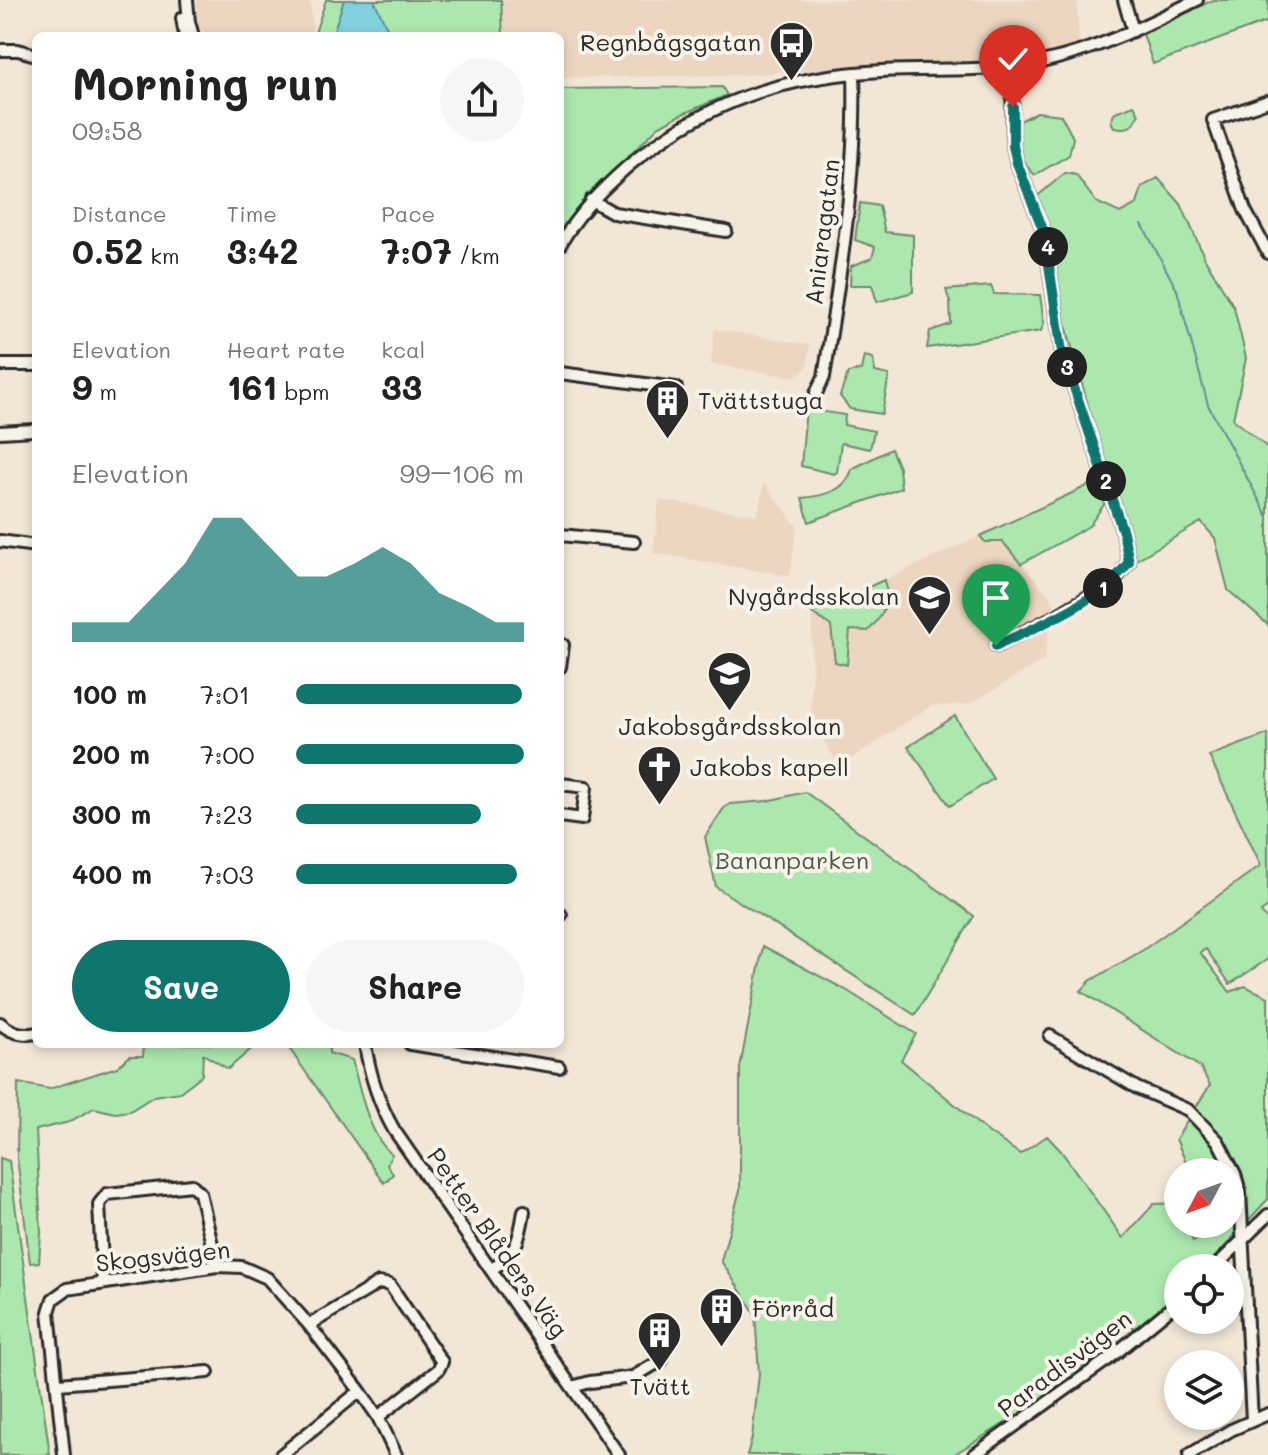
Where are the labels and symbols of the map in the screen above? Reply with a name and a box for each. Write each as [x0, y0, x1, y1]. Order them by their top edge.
bus stop icon: Regnbågsgatan [768, 19, 816, 82]
pin [979, 25, 1047, 107]
place label: Regnbågsgatan [580, 26, 761, 57]
street label: Aniaragatan [797, 157, 846, 307]
pin: 4 [1028, 227, 1068, 267]
pin: 3 [1047, 347, 1087, 387]
building icon: Tvättstuga [643, 377, 691, 440]
place label: Tvättstuga [698, 384, 823, 415]
pin: 2 [1086, 461, 1126, 501]
pin [962, 564, 1030, 646]
pin: 1 [1083, 568, 1123, 608]
school or university icon: Nygårdsskolan [906, 573, 954, 636]
place label: Nygårdsskolan [728, 580, 899, 611]
school or university icon: Jakobsgårdsskolan [706, 649, 754, 712]
place label: Jakobsgårdsskolan [619, 710, 841, 741]
church icon: Jakobs kapell [635, 744, 683, 807]
place label: Jakobs kapell [690, 751, 849, 782]
park label: Bananparken [715, 844, 869, 875]
street label: Petter Blåders Väg [421, 1141, 575, 1343]
north arrow [1164, 1158, 1244, 1238]
street label: Skogsvägen [94, 1233, 232, 1278]
building icon: Förråd [697, 1285, 745, 1348]
place label: Förråd [752, 1292, 834, 1323]
street label: Paradisvägen [991, 1302, 1137, 1423]
building icon: Tvätt [636, 1309, 684, 1372]
place label: Tvätt [629, 1370, 691, 1401]

